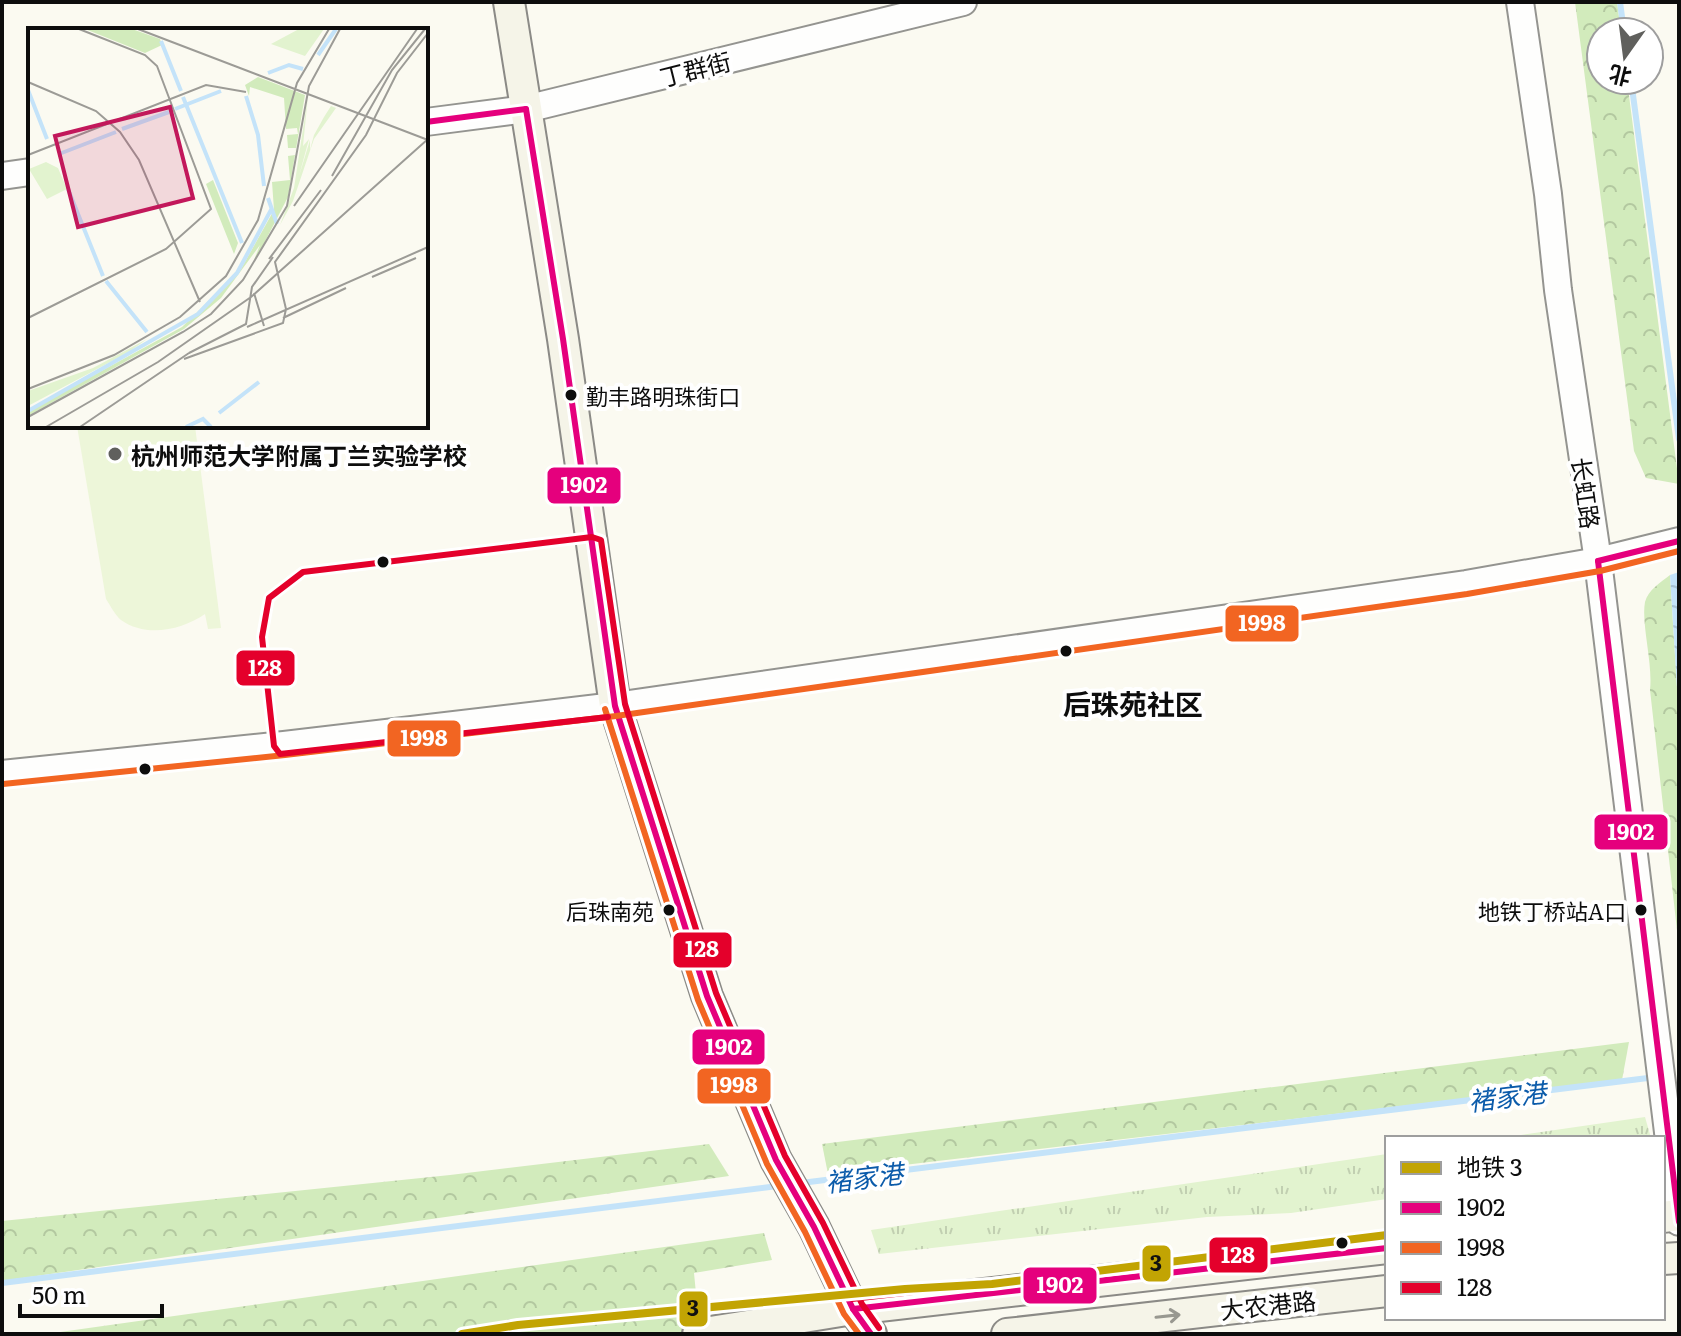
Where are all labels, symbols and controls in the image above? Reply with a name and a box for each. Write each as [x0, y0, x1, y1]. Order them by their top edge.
north arrow [1585, 16, 1665, 96]
inset map [28, 28, 428, 428]
street label: 丁群街 [656, 42, 734, 94]
text: 北 [1605, 58, 1634, 96]
place label: 勤丰路明珠街口 [586, 379, 740, 412]
marker: 勤丰路明珠街口 [563, 387, 579, 403]
place label: 杭州师范大学附属丁兰实验学校 [131, 437, 467, 472]
marker: 杭州师范大学附属丁兰实验学校 [106, 445, 124, 463]
street label: 长虹路 [1565, 455, 1609, 531]
line badge: 1902 [546, 466, 622, 505]
text: 1902 [561, 467, 608, 500]
unlabelled marker [375, 554, 391, 570]
line badge: 1998 [1224, 604, 1300, 643]
text: 1998 [1238, 605, 1286, 638]
unlabelled marker [1058, 643, 1074, 659]
line badge: 128 [235, 649, 296, 687]
text: 128 [248, 650, 282, 683]
district label: 后珠苑社区 [1063, 682, 1203, 724]
line badge: 1998 [386, 719, 462, 758]
text: 1998 [400, 720, 448, 753]
unlabelled marker [137, 761, 153, 777]
line badge: 1902 [1593, 813, 1669, 851]
text: 1902 [1608, 814, 1655, 847]
place label: 后珠南苑 [566, 894, 654, 927]
place label: 地铁丁桥站A口 [1478, 894, 1626, 927]
marker: 后珠南苑 [661, 902, 677, 918]
marker: 地铁丁桥站A口 [1633, 902, 1649, 918]
line badge: 128 [672, 931, 733, 969]
text: 128 [685, 931, 719, 964]
line badge: 1902 [691, 1028, 766, 1066]
text: 1902 [706, 1029, 753, 1062]
line badge: 1998 [696, 1067, 772, 1105]
text: 1998 [710, 1067, 758, 1100]
water label: 褚家港 [1466, 1070, 1552, 1119]
legend [1385, 1136, 1665, 1320]
text: 地铁 3 [1457, 1148, 1523, 1183]
water label: 褚家港 [823, 1151, 909, 1200]
text: 1902 [1457, 1188, 1505, 1223]
text: 1998 [1457, 1228, 1505, 1263]
unlabelled marker [1334, 1235, 1350, 1251]
line badge: 128 [1208, 1236, 1269, 1274]
text: 128 [1221, 1237, 1255, 1270]
line badge: 3 [1141, 1244, 1172, 1283]
text: 3 [1150, 1245, 1162, 1278]
line badge: 1902 [1022, 1266, 1098, 1305]
text: 1902 [1037, 1267, 1084, 1300]
scale bar [20, 1268, 162, 1318]
text: 128 [1457, 1268, 1492, 1303]
text: 50 m [32, 1276, 86, 1311]
street label: 大农港路 [1218, 1282, 1318, 1326]
line badge: 3 [678, 1290, 709, 1328]
text: 3 [687, 1290, 699, 1323]
one-way arrow [1154, 1308, 1181, 1323]

